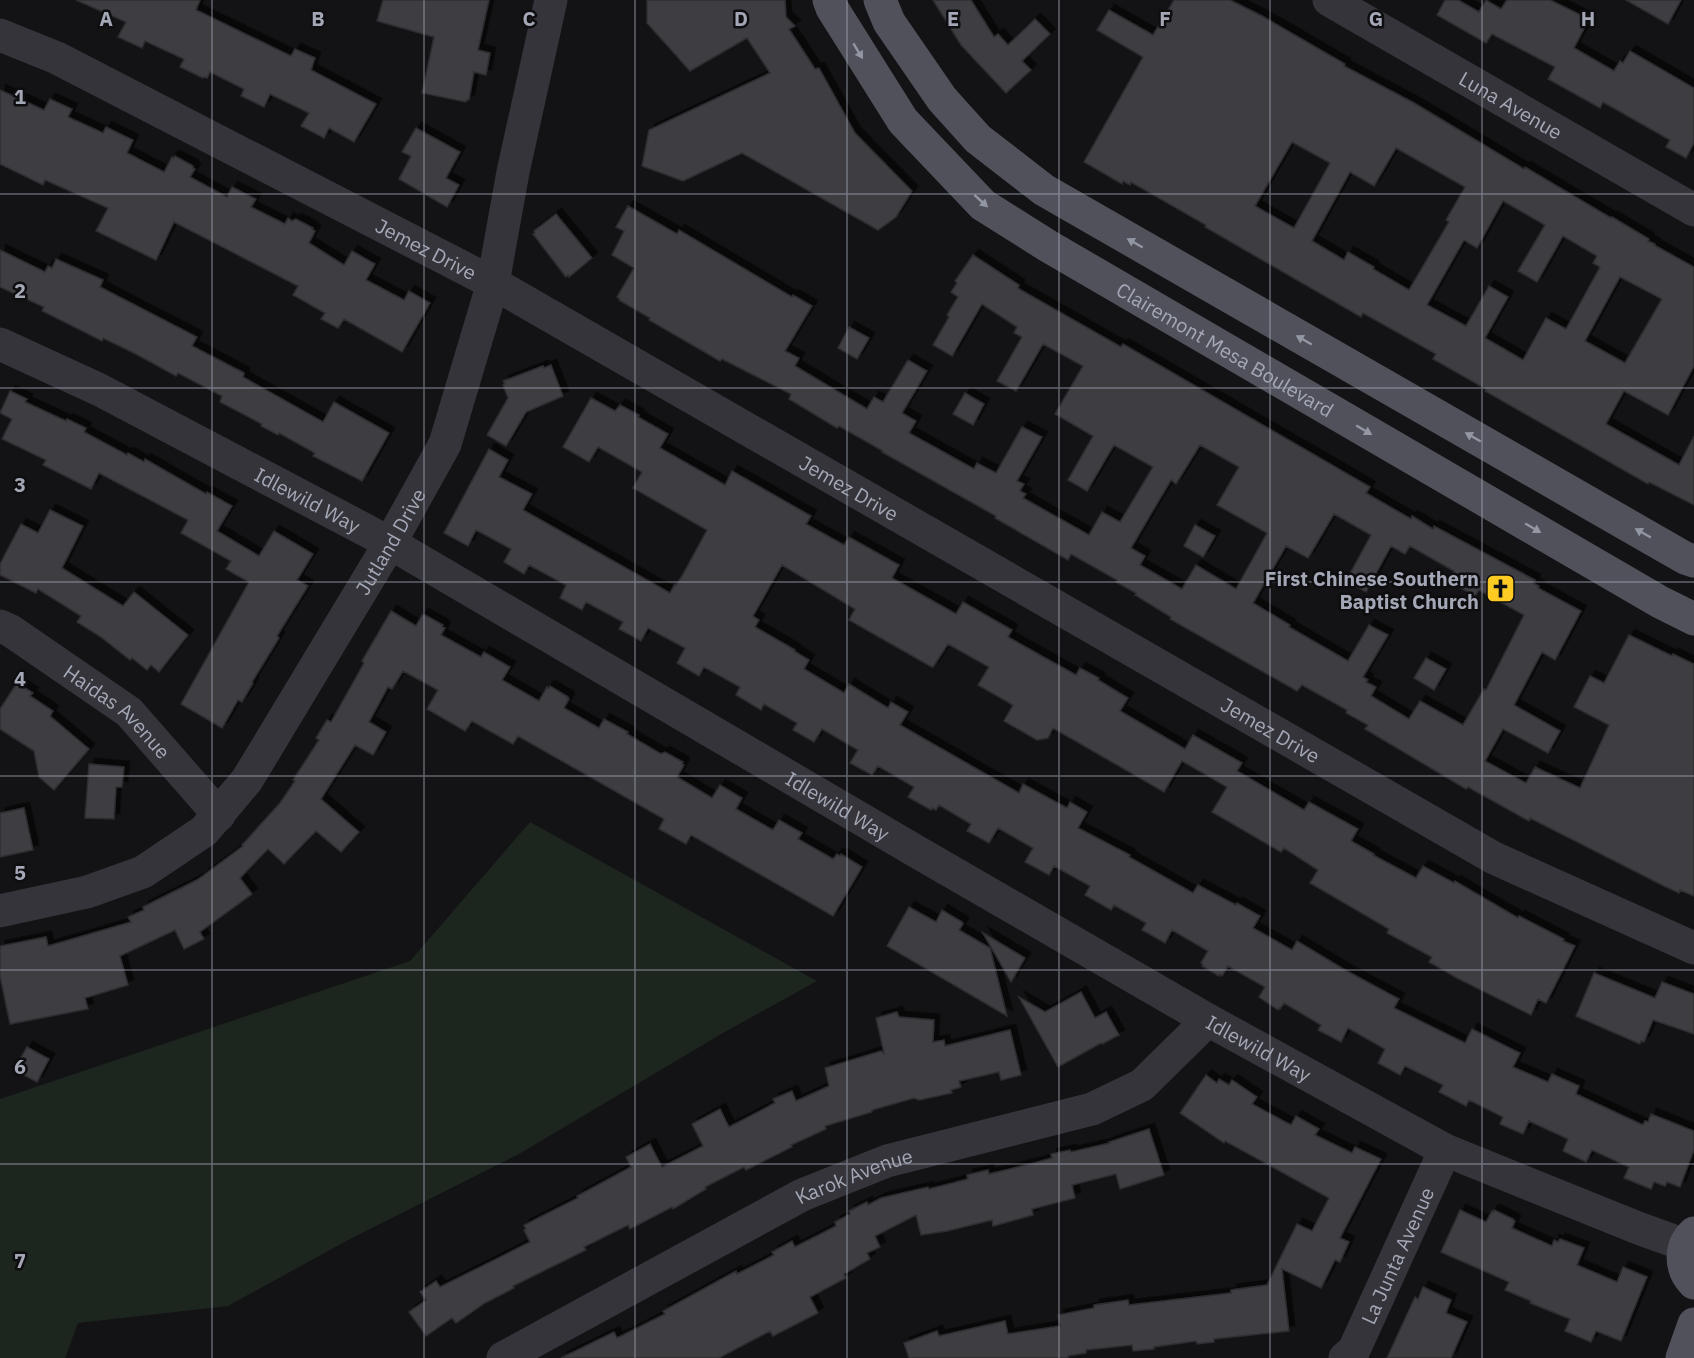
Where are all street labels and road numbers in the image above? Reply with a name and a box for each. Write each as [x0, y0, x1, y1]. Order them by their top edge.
street label: Luna Avenue [1455, 64, 1568, 145]
street label: Jemez Drive [371, 211, 481, 286]
street label: Clairemont Mesa Boulevard [1112, 275, 1339, 423]
street label: Jemez Drive [795, 449, 904, 527]
street label: Idlewild Way [250, 461, 365, 539]
street label: Jutland Drive [348, 483, 431, 600]
street label: Haidas Avenue [59, 658, 177, 764]
street label: Jemez Drive [1216, 691, 1325, 769]
street label: Idlewild Way [781, 764, 895, 846]
street label: Idlewild Way [1202, 1008, 1316, 1088]
street label: Karok Avenue [790, 1142, 915, 1210]
street label: La Junta Avenue [1354, 1183, 1440, 1328]

